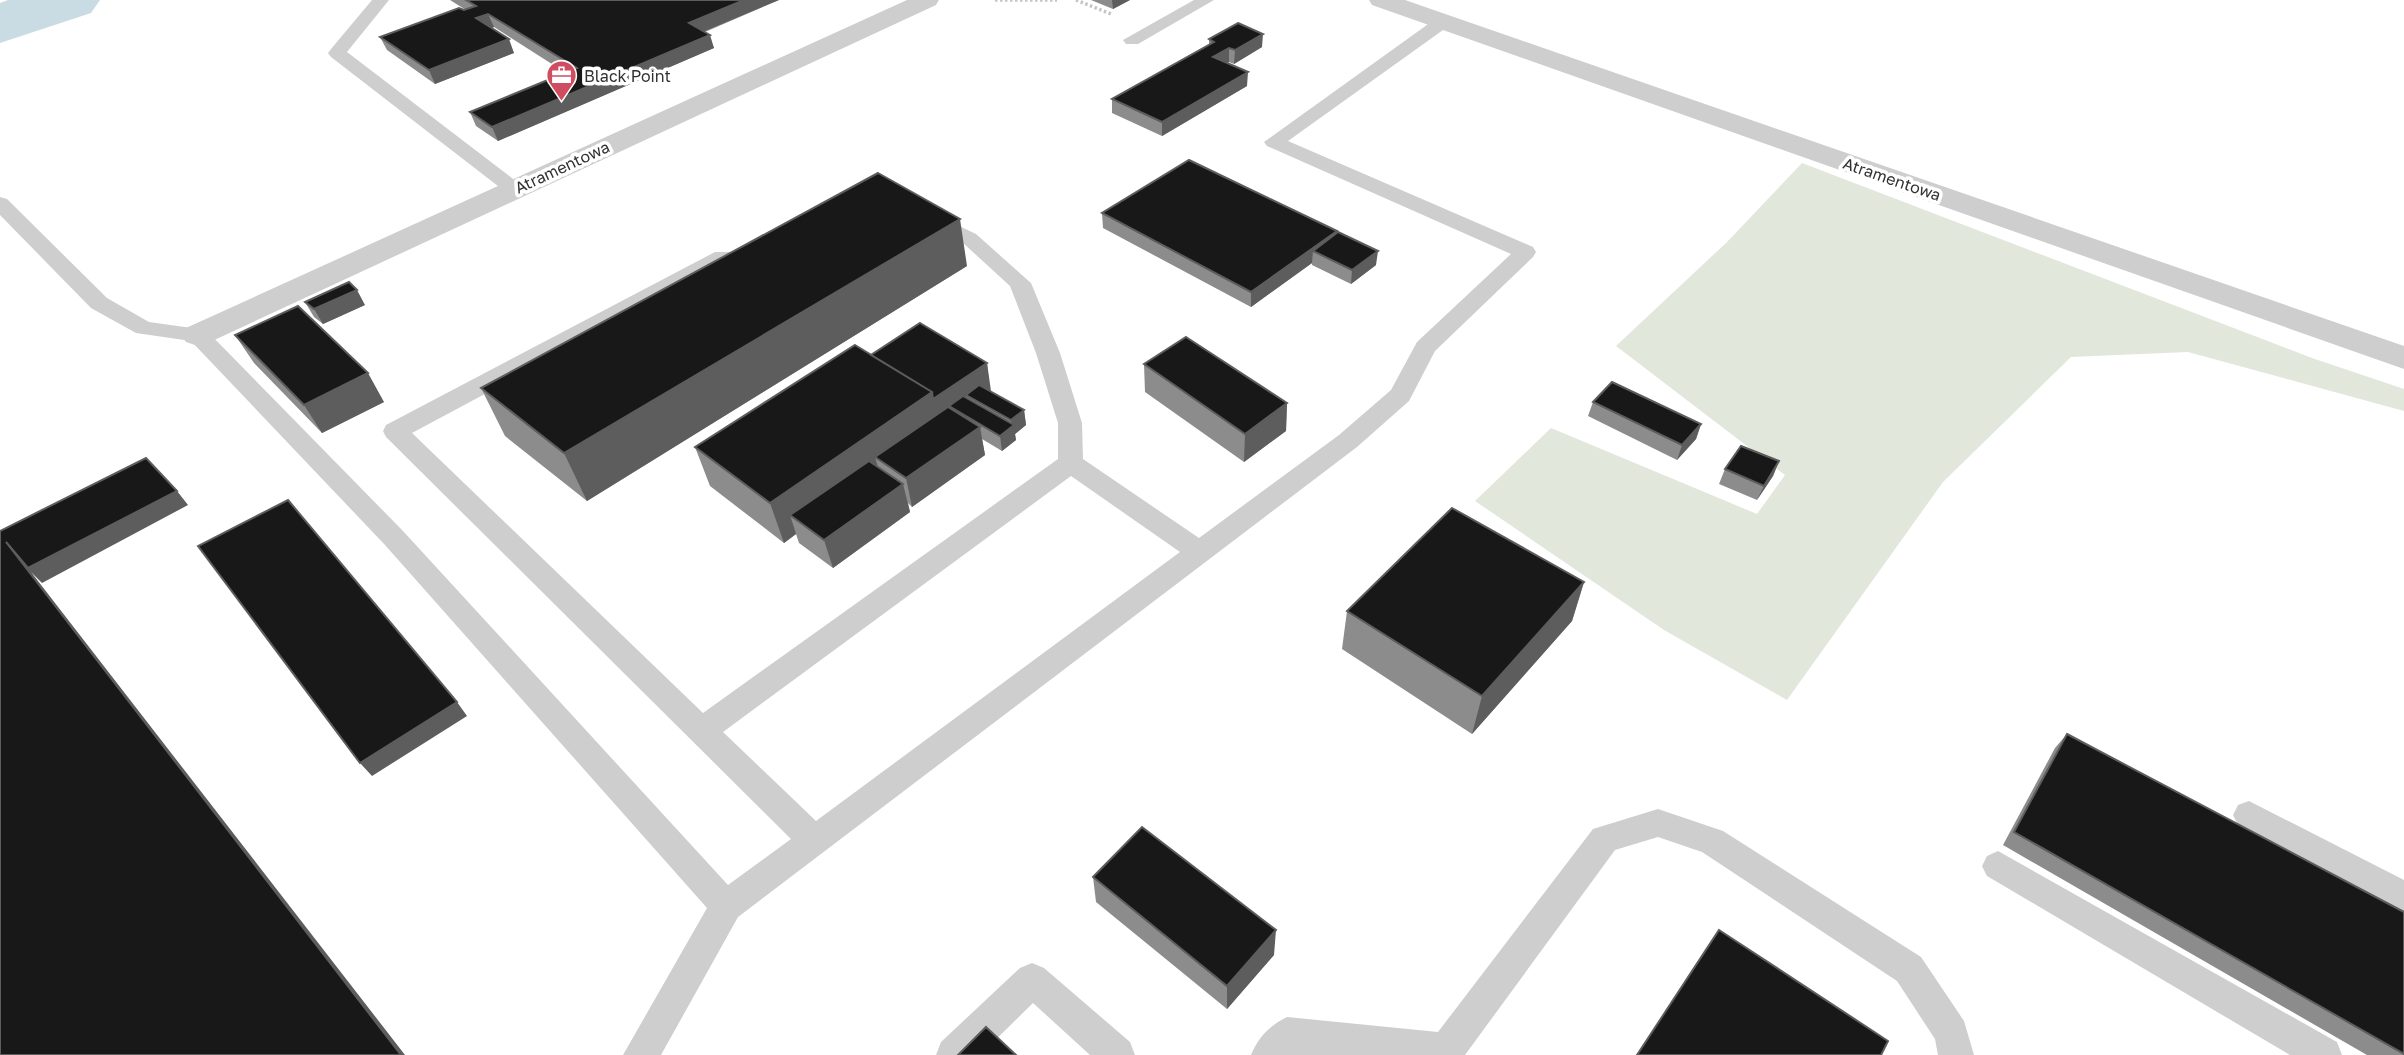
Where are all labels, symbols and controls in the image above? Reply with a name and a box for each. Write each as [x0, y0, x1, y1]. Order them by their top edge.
office icon: Black Point [544, 59, 578, 103]
place label: Black Point [584, 66, 671, 86]
street label: Atramentowa [511, 136, 613, 198]
street label: Atramentowa [1840, 153, 1944, 205]

